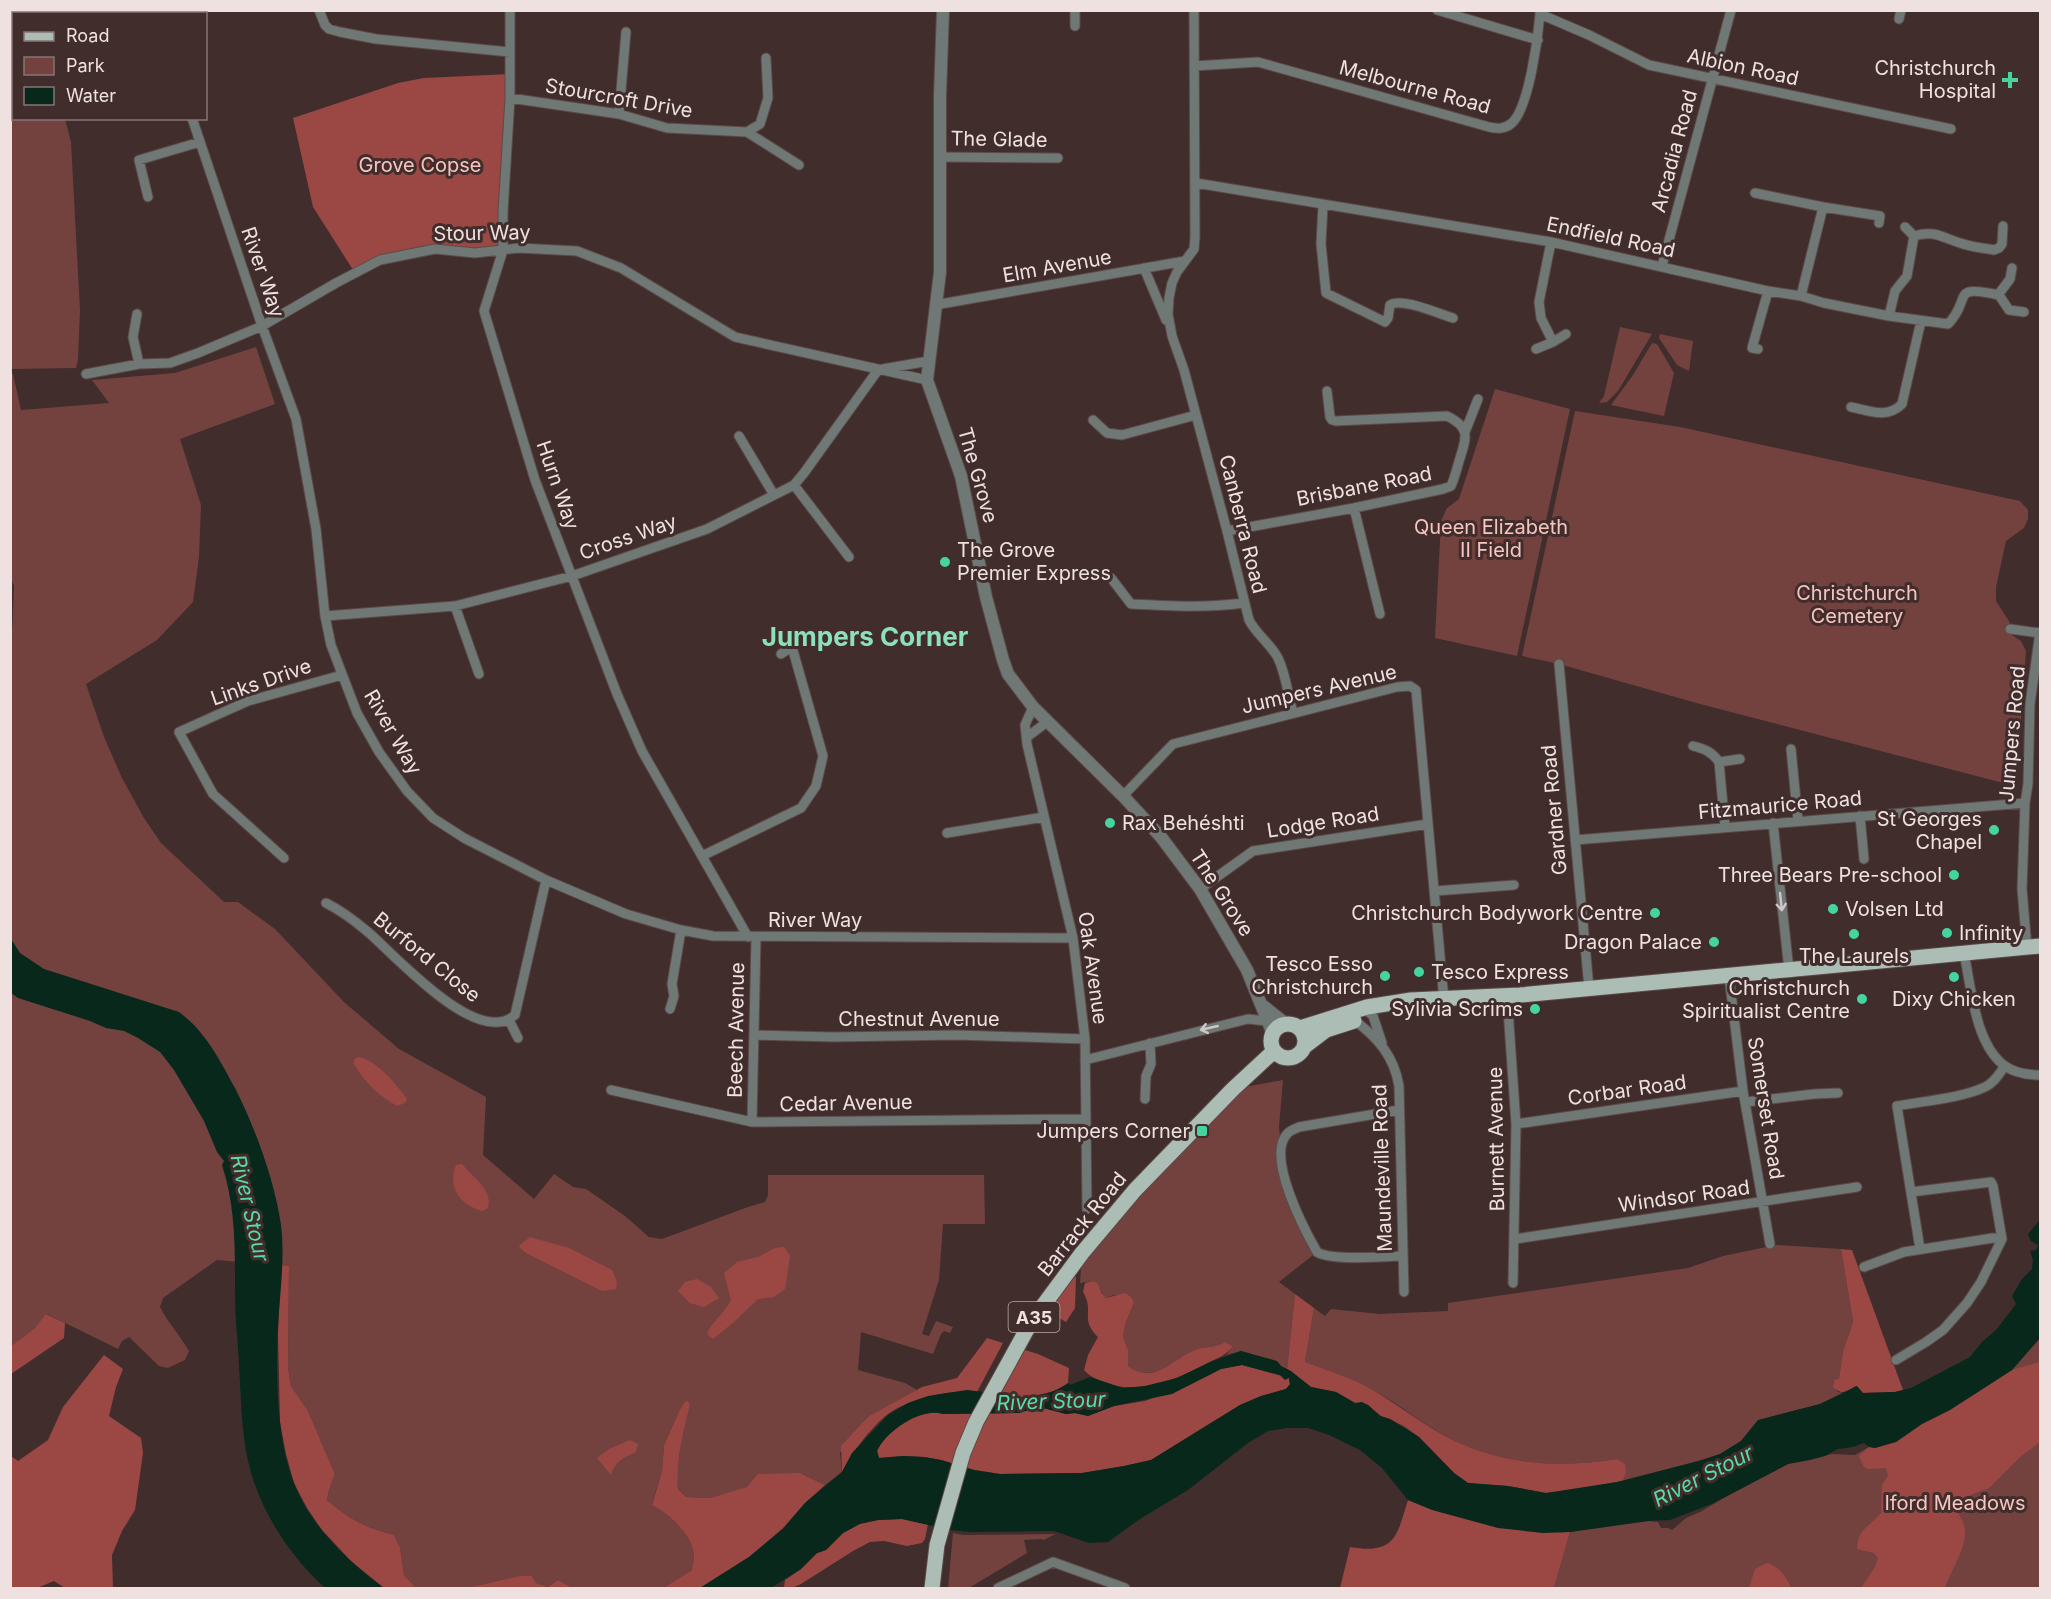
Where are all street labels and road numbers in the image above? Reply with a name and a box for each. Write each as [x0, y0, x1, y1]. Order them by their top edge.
street label: Albion Road [1685, 43, 1801, 91]
street label: Melbourne Road [1337, 55, 1493, 119]
street label: Stourcroft Drive [543, 73, 695, 123]
street label: Arcadia Road [1646, 87, 1702, 215]
street label: The Glade [950, 126, 1048, 152]
street label: Endfield Road [1544, 212, 1678, 262]
street label: Stour Way [433, 220, 531, 246]
street label: River Way [236, 224, 290, 320]
street label: Elm Avenue [1001, 245, 1113, 287]
street label: The Grove [953, 424, 1003, 526]
street label: Hurn Way [532, 437, 584, 533]
street label: Canberra Road [1214, 452, 1272, 596]
street label: Brisbane Road [1294, 461, 1434, 511]
street label: Cross Way [576, 509, 680, 565]
street label: Links Drive [208, 654, 314, 710]
street label: Jumpers Avenue [1239, 659, 1399, 719]
street label: Jumpers Road [1994, 665, 2030, 803]
street label: River Way [359, 685, 427, 779]
street label: Gardner Road [1536, 744, 1572, 876]
street label: Fitzmaurice Road [1697, 786, 1863, 824]
street label: Lodge Road [1265, 801, 1381, 843]
street label: The Grove [1185, 845, 1259, 941]
street label: Burford Close [369, 907, 485, 1007]
street label: River Way [768, 908, 862, 932]
street label: Oak Avenue [1073, 910, 1113, 1026]
street label: Beech Avenue [723, 962, 749, 1098]
street label: Chestnut Avenue [838, 1007, 1000, 1031]
street label: Somerset Road [1743, 1035, 1789, 1181]
street label: Burnett Avenue [1483, 1066, 1509, 1212]
street label: Corbar Road [1566, 1070, 1688, 1110]
street label: Maundeville Road [1367, 1084, 1397, 1252]
street label: Cedar Avenue [779, 1090, 913, 1116]
street label: Barrack Road [1033, 1167, 1131, 1281]
street label: Windsor Road [1617, 1175, 1751, 1217]
road number: A35 [1008, 1302, 1060, 1332]

